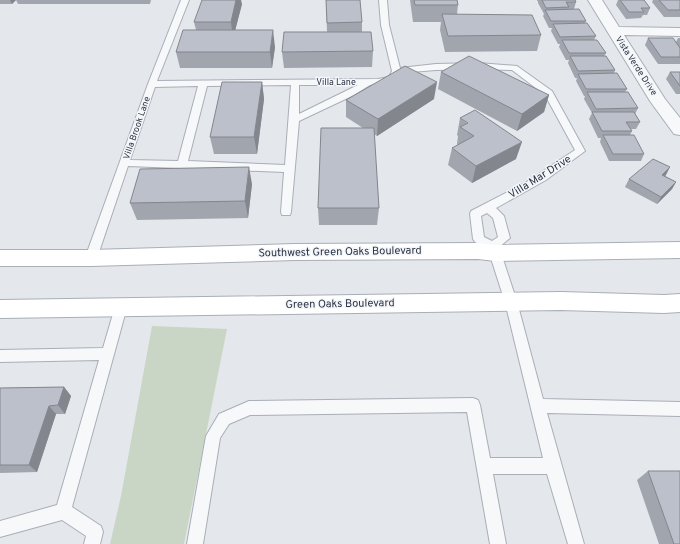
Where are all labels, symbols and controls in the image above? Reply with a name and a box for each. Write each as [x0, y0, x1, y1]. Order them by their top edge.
street label: Vista Verde Drive [613, 34, 659, 98]
street label: Villa Lane [316, 77, 356, 88]
street label: Villa Brook Lane [121, 95, 153, 161]
street label: Villa Mar Drive [506, 152, 574, 202]
street label: Southwest Green Oaks Boulevard [258, 244, 422, 260]
street label: Green Oaks Boulevard [285, 296, 395, 312]

